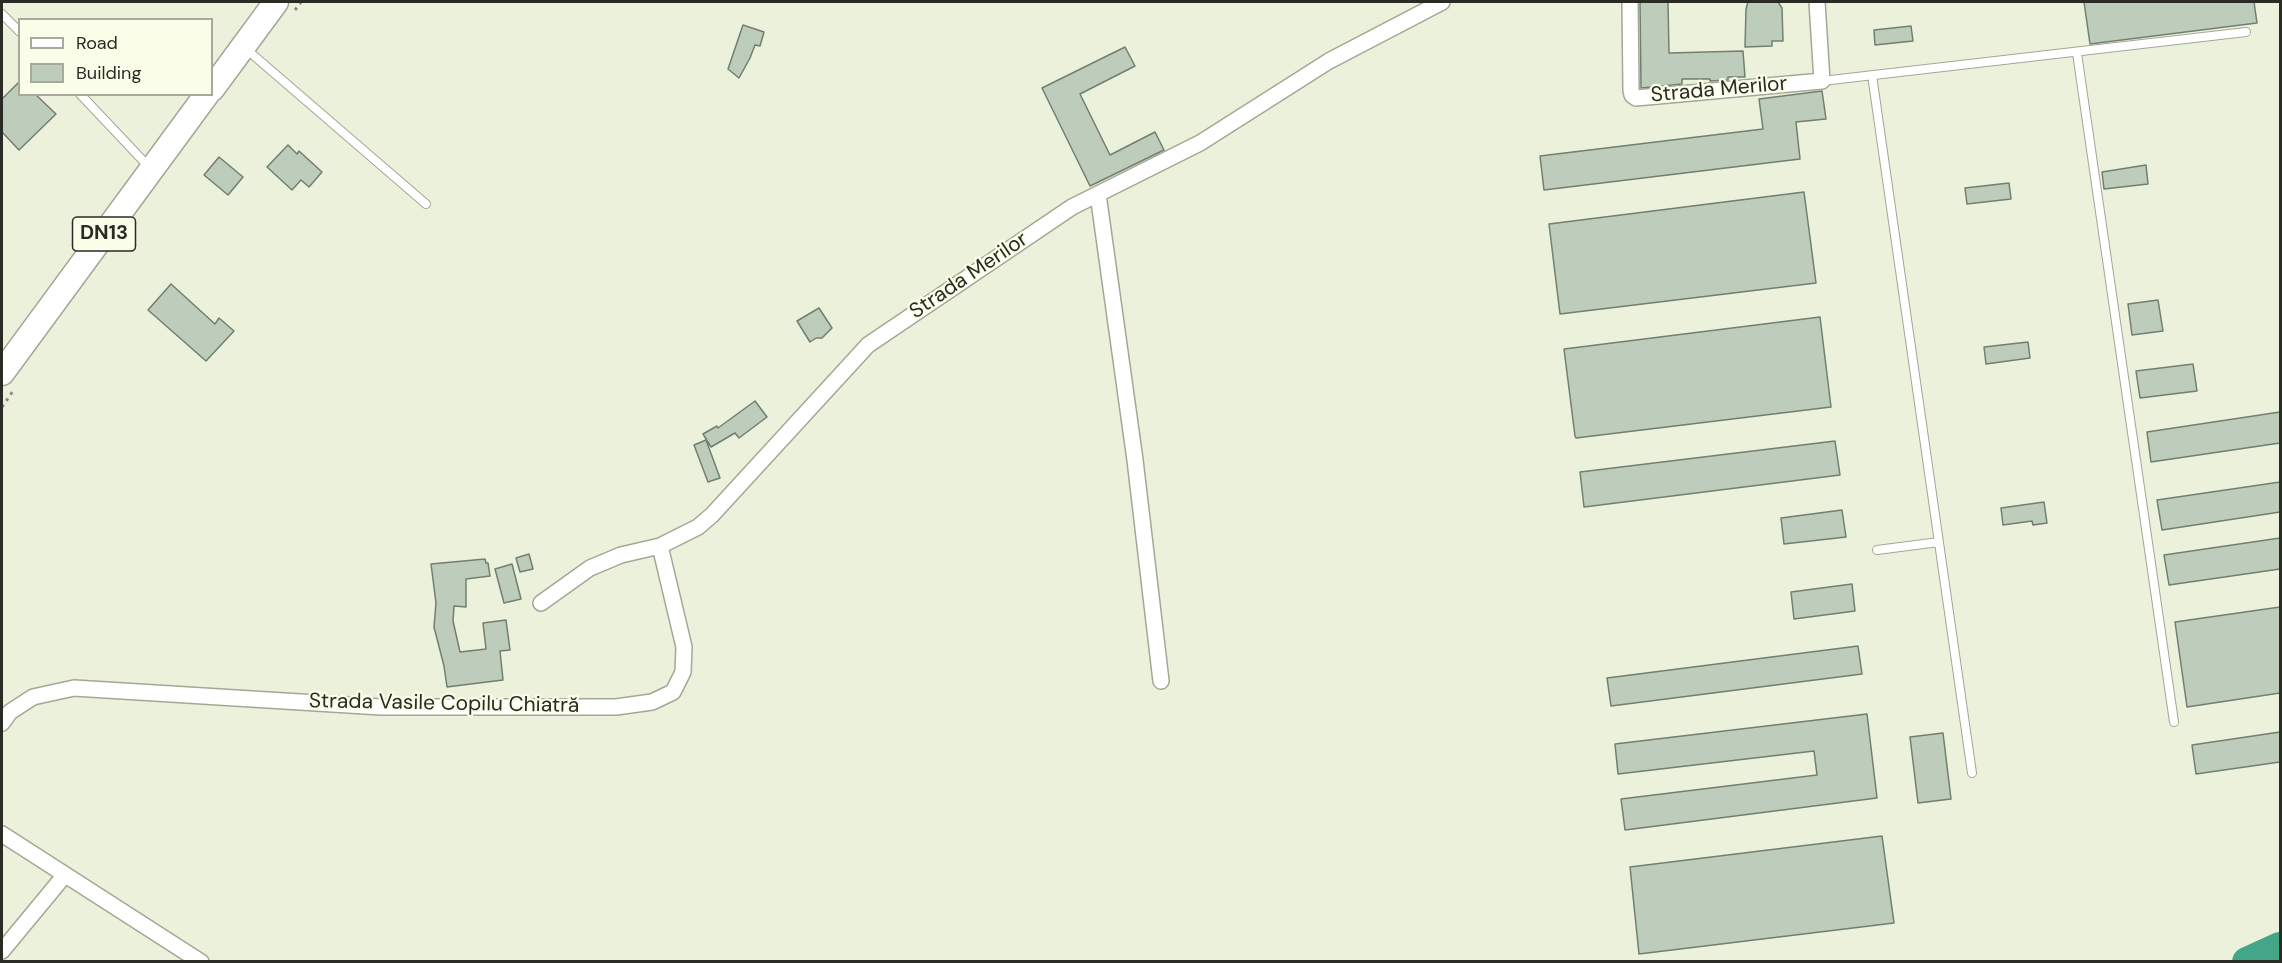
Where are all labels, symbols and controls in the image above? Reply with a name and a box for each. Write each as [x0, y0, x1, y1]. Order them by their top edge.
legend [18, 18, 213, 96]
text: Road [76, 31, 118, 55]
text: Building [76, 61, 141, 85]
street label: Strada Merilor [1650, 71, 1788, 109]
road number: DN13 [72, 217, 136, 251]
street label: Strada Merilor [905, 227, 1033, 325]
street label: Strada Vasile Copilu Chiatră [309, 689, 579, 719]

